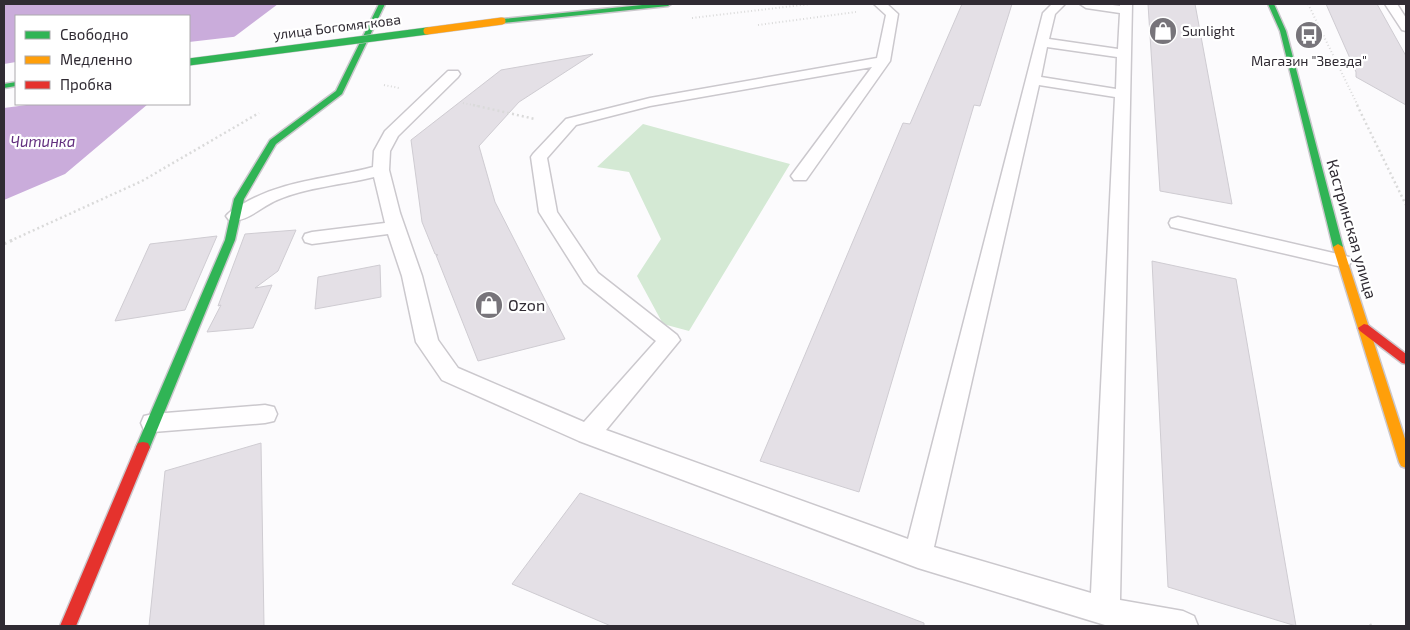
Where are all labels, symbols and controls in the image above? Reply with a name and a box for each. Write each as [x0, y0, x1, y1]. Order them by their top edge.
street label: улица Богомягкова [272, 10, 402, 43]
legend [15, 15, 190, 105]
shop icon: Sunlight [1148, 16, 1178, 46]
bus stop icon: Магазин "Звезда" [1294, 20, 1324, 50]
place label: Sunlight [1182, 22, 1235, 39]
text: Свободно [60, 25, 129, 43]
text: Медленно [60, 50, 133, 68]
place label: Магазин "Звезда" [1251, 52, 1367, 69]
text: Пробка [60, 75, 112, 93]
water label: Читинка [11, 132, 75, 150]
street label: Кастринская улица [1322, 157, 1382, 301]
shop icon: Ozon [474, 290, 504, 320]
place label: Ozon [508, 295, 545, 314]

